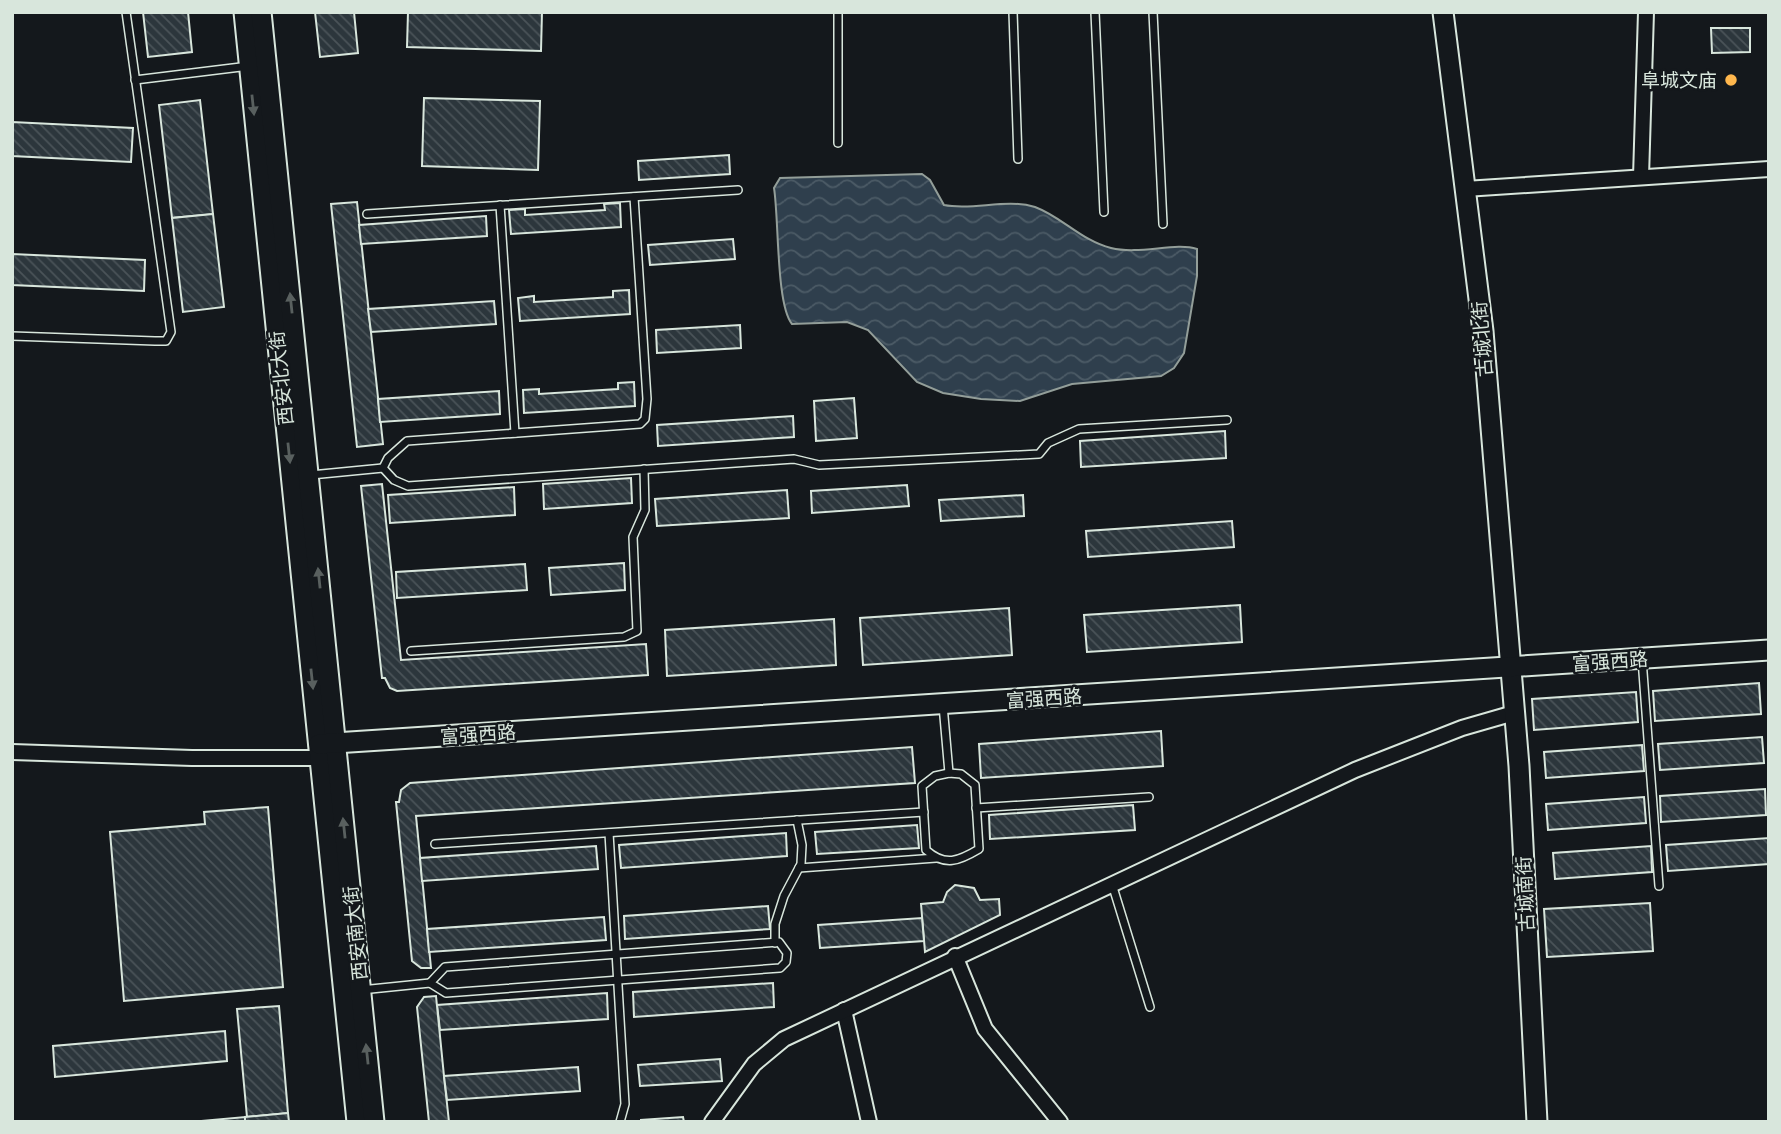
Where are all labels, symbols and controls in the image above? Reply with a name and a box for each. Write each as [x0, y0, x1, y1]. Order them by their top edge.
place label: 阜城文庙 [1641, 68, 1717, 91]
marker: 阜城文庙 [1723, 72, 1739, 88]
one-way arrow [248, 94, 259, 116]
one-way arrow [285, 292, 296, 314]
street label: 古城北街 [1467, 300, 1496, 378]
street label: 西安北大街 [264, 330, 297, 427]
one-way arrow [284, 442, 295, 464]
one-way arrow [313, 567, 324, 589]
street label: 富强西路 [1571, 646, 1649, 675]
one-way arrow [307, 668, 318, 690]
street label: 富强西路 [1005, 683, 1083, 712]
street label: 富强西路 [439, 719, 517, 748]
one-way arrow [339, 816, 350, 838]
street label: 古城南街 [1511, 855, 1538, 933]
street label: 西安南大街 [338, 885, 371, 982]
one-way arrow [362, 1043, 373, 1065]

